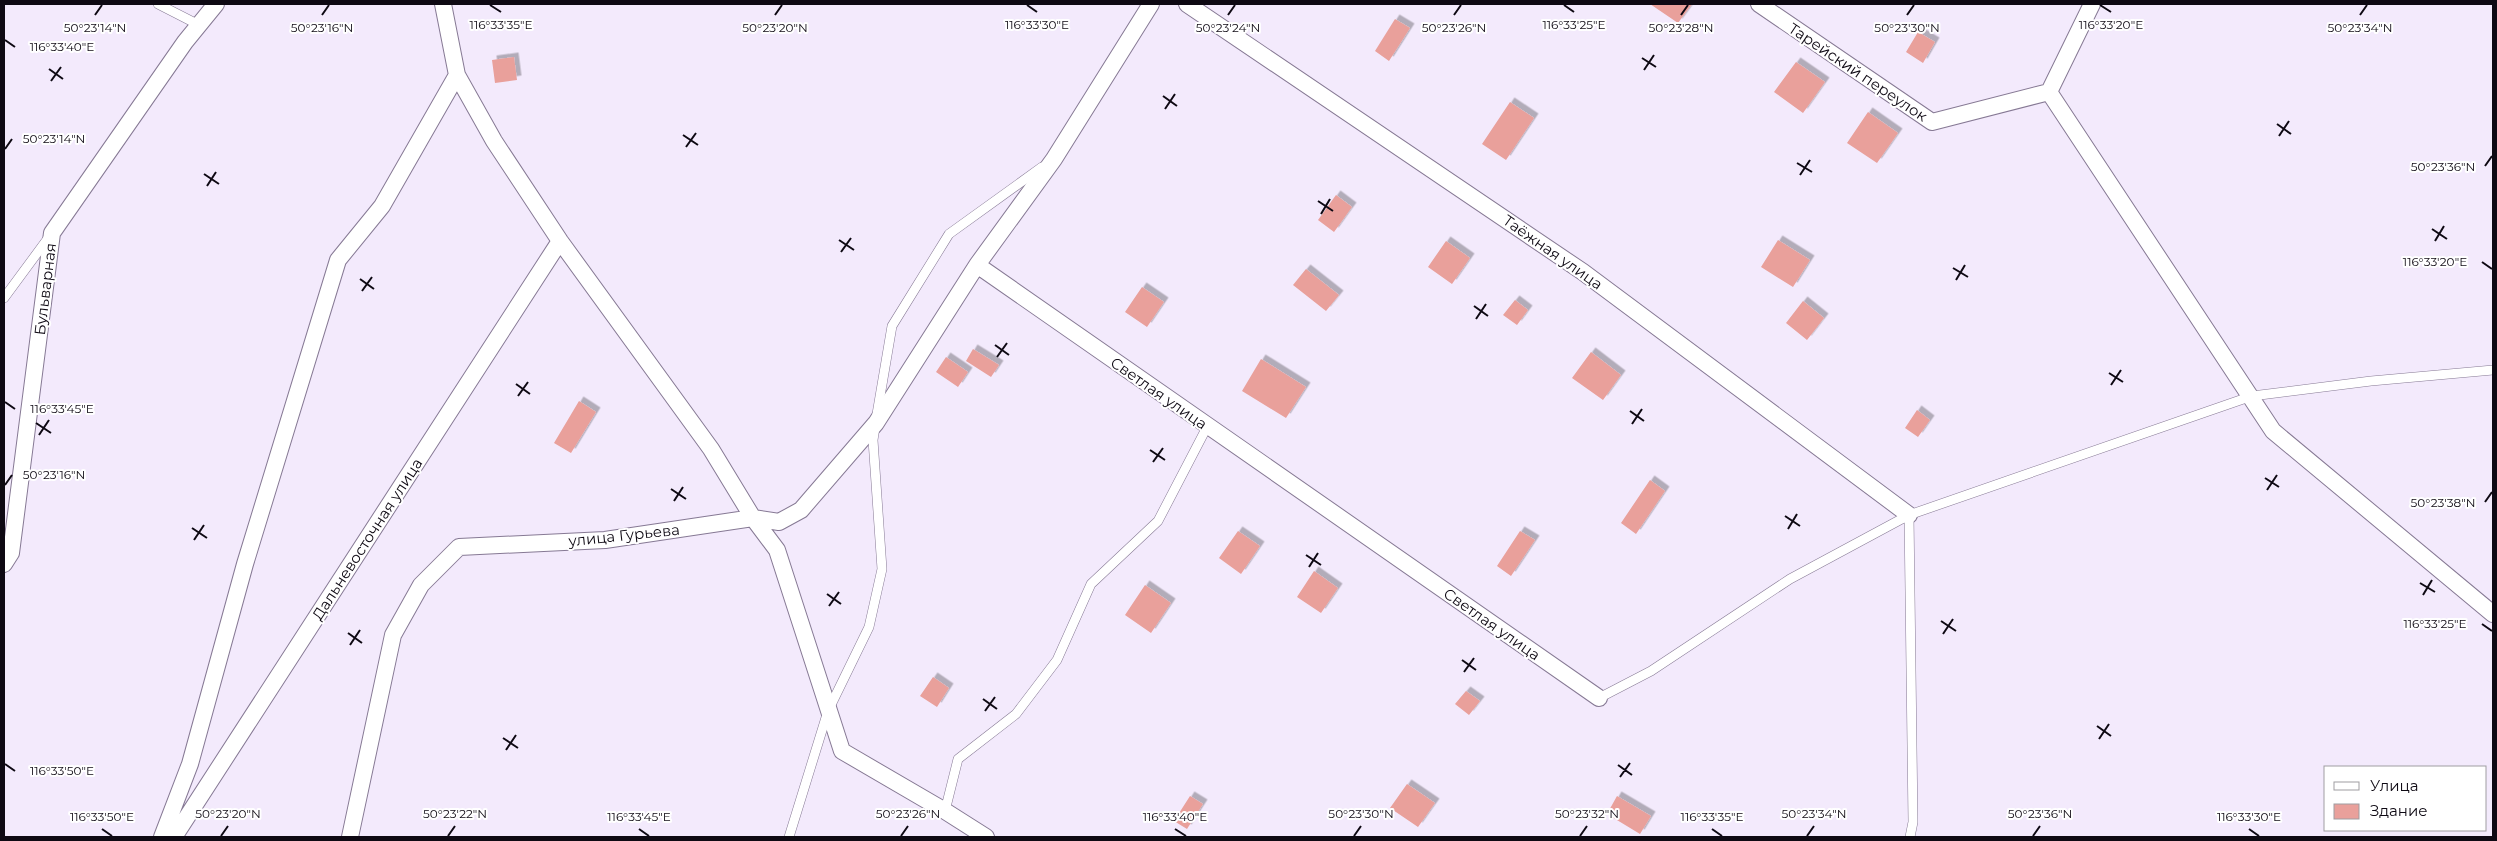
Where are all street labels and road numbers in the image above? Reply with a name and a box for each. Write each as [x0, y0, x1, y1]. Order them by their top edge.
street label: Тарейский переулок [1785, 18, 1931, 126]
street label: Таёжная улица [1500, 211, 1606, 293]
street label: Бульварная [30, 242, 60, 336]
street label: Светлая улица [1107, 353, 1211, 433]
street label: Дальневосточная улица [308, 455, 426, 623]
street label: улица Гурьева [566, 520, 681, 550]
street label: Светлая улица [1440, 584, 1544, 664]

